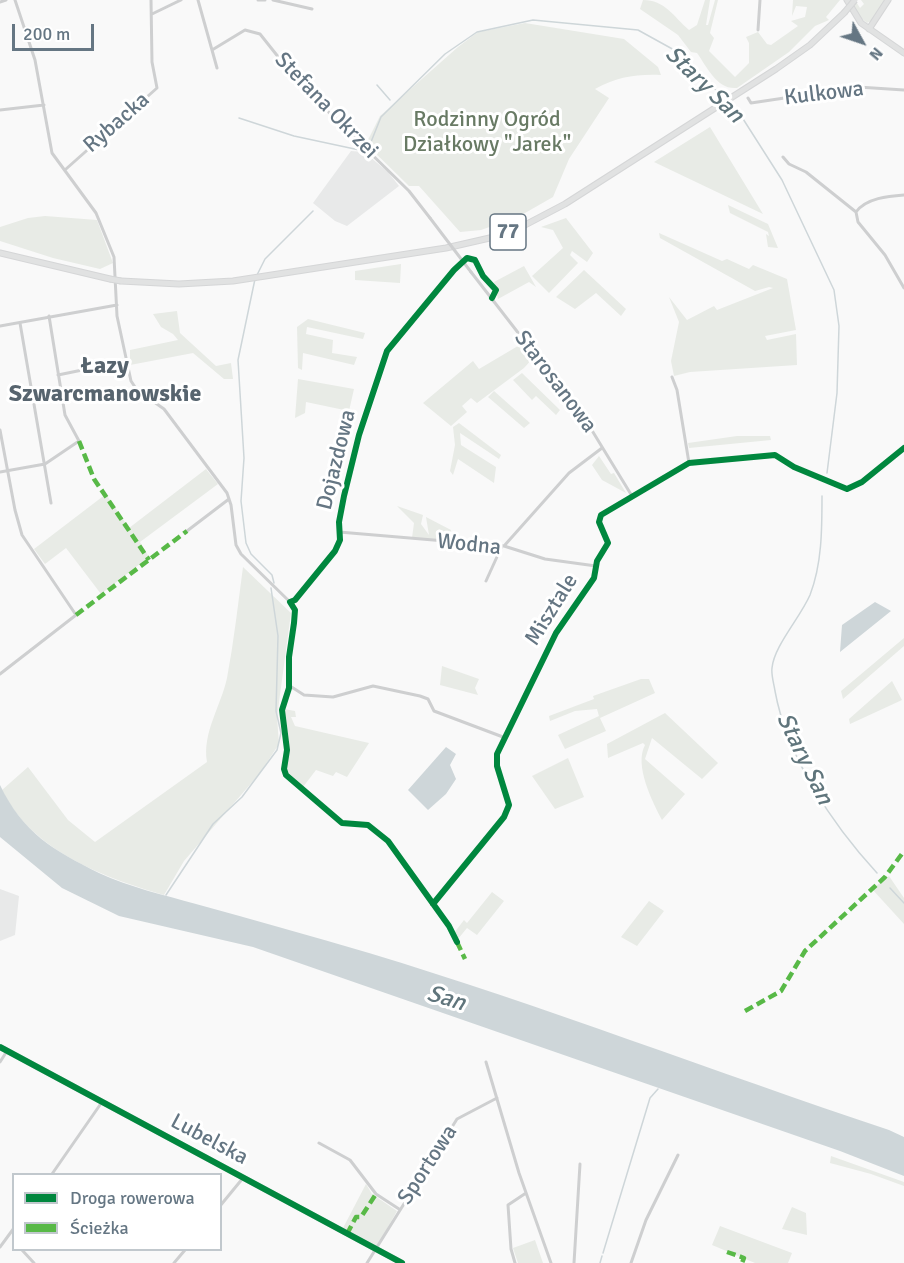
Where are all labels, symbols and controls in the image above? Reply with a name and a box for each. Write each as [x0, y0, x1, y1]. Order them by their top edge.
scale bar [15, 12, 98, 50]
north arrow [832, 12, 892, 72]
text: 200 m [23, 23, 70, 45]
water label: Stary San [659, 40, 749, 130]
text: N [865, 43, 887, 64]
street label: Stefana Okrzei [269, 47, 383, 165]
street label: Kulkowa [783, 76, 865, 112]
street label: Rybacka [79, 87, 155, 159]
park label: Rodzinny Ogród Działkowy "Jarek" [403, 107, 571, 158]
road number: 77 [490, 214, 526, 250]
street label: Starosanowa [508, 326, 602, 438]
district label: Łazy Szwarcmanowskie [9, 353, 201, 409]
street label: Dojazdowa [312, 407, 362, 513]
street label: Wodna [436, 529, 502, 561]
street label: Misztale [520, 569, 584, 651]
water label: Stary San [769, 708, 839, 810]
water label: San [423, 980, 469, 1018]
street label: Lubelska [166, 1109, 252, 1171]
street label: Sportowa [393, 1120, 463, 1210]
legend [12, 1173, 222, 1251]
text: Droga rowerowa [70, 1187, 195, 1209]
text: Ścieżka [70, 1217, 129, 1239]

